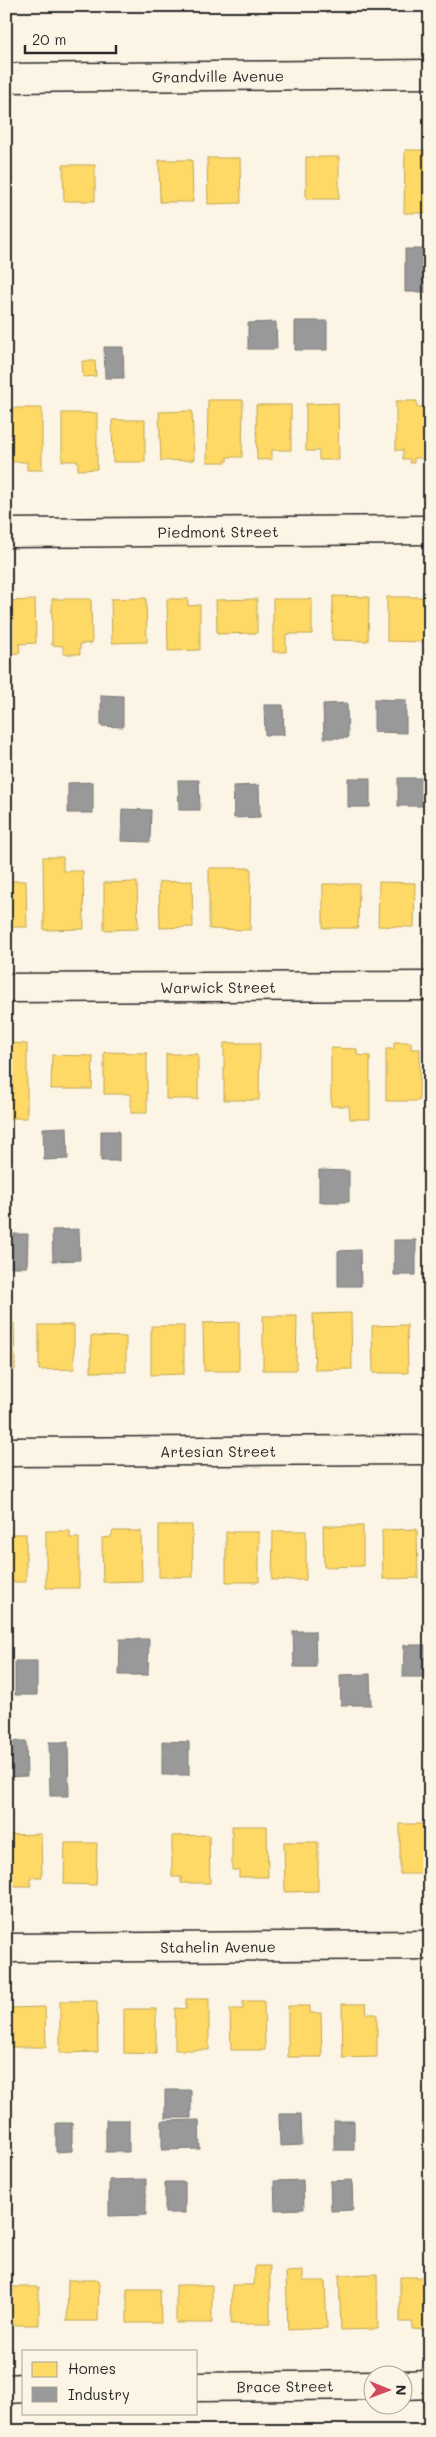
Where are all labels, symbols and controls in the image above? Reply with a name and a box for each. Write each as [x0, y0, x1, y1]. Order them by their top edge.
scale bar [25, 22, 116, 54]
text: 20 m [32, 29, 66, 49]
street label: Grandville Avenue [152, 65, 284, 87]
street label: Piedmont Street [157, 521, 279, 542]
street label: Warwick Street [160, 977, 276, 997]
street label: Artesian Street [160, 1441, 276, 1461]
street label: Stahelin Avenue [160, 1936, 276, 1957]
legend [22, 2350, 198, 2414]
text: Homes [68, 2358, 116, 2378]
north arrow [364, 2364, 414, 2414]
street label: Brace Street [236, 2375, 334, 2397]
text: Industry [68, 2384, 130, 2404]
text: N [392, 2385, 411, 2396]

